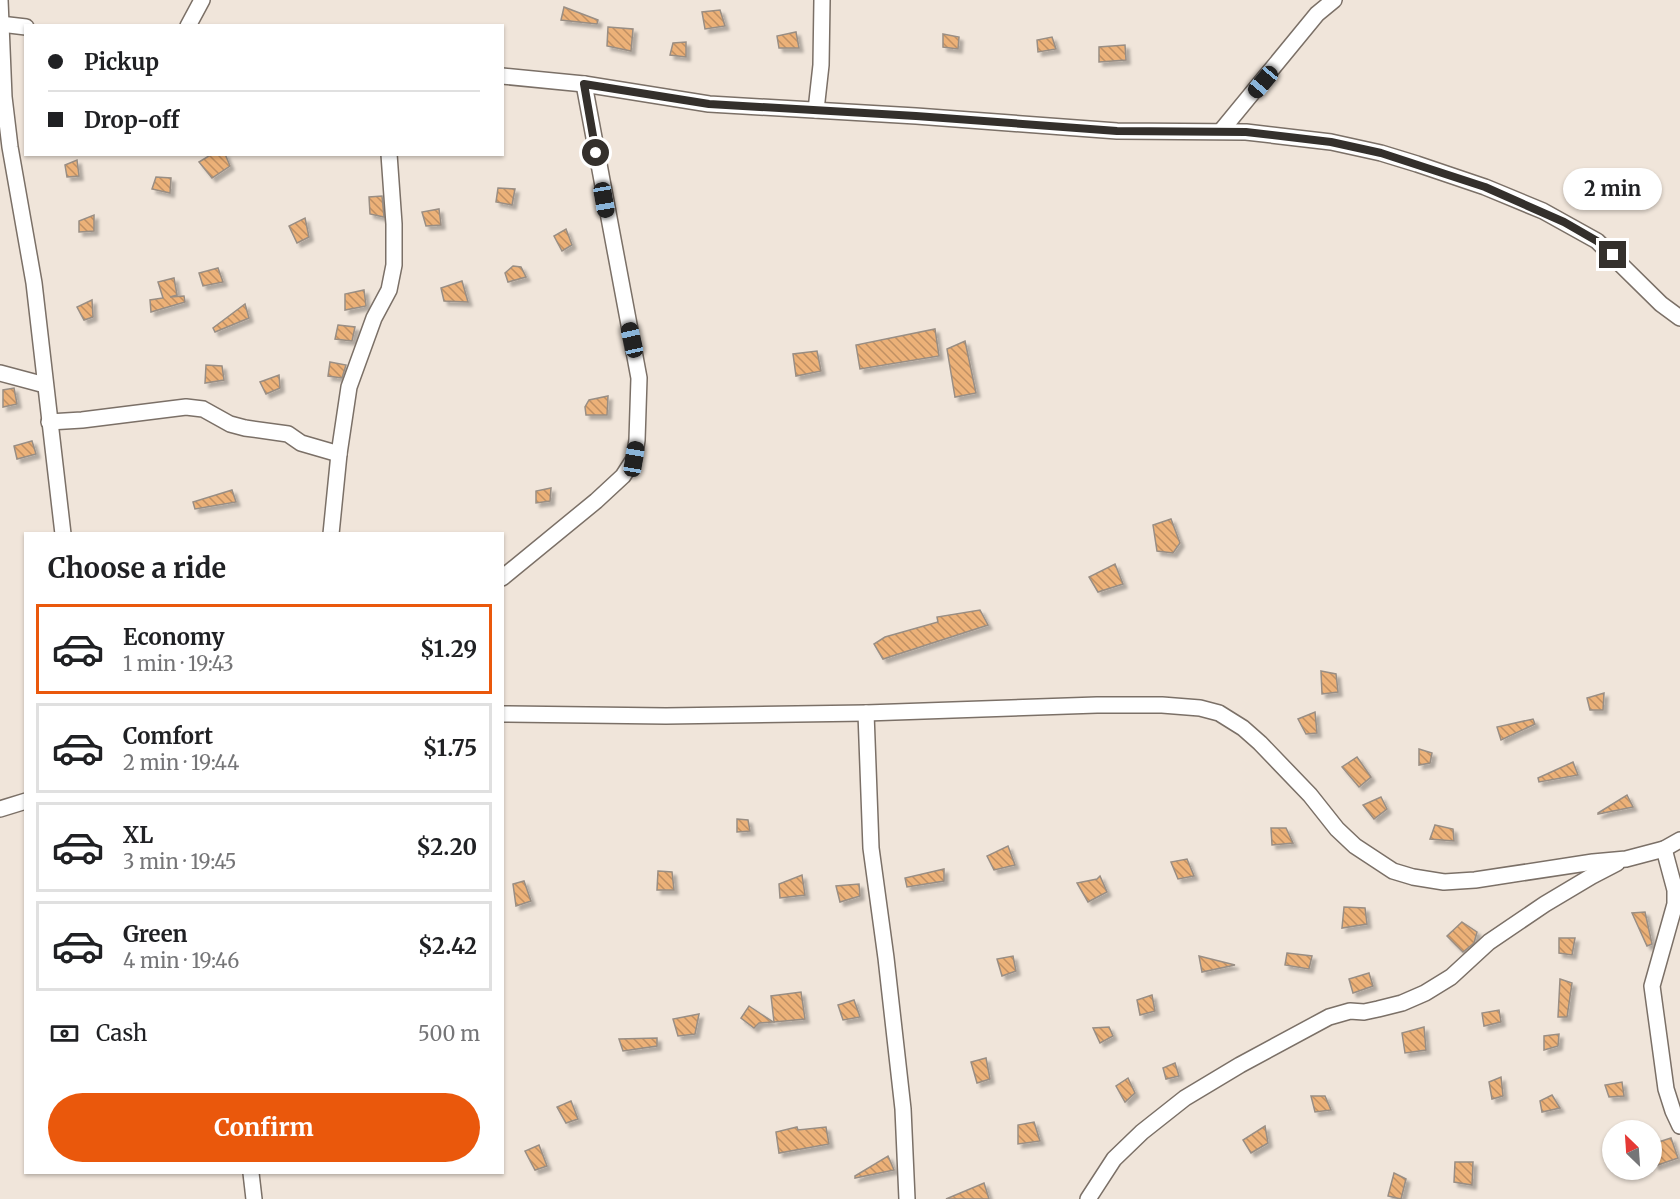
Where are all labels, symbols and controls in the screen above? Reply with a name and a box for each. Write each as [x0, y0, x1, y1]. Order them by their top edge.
text: Pickup [84, 48, 159, 76]
car [1245, 62, 1281, 102]
text: Drop-off [84, 106, 179, 134]
route start [582, 139, 609, 166]
callout: 2 min [1564, 168, 1662, 210]
text: 2 min [1584, 176, 1641, 201]
car [592, 181, 616, 219]
route end [1599, 241, 1626, 268]
car [619, 320, 645, 360]
car [622, 440, 646, 478]
text: Choose a ride [48, 551, 226, 585]
icon: car [51, 622, 105, 676]
text: Economy [123, 623, 224, 651]
text: $1.29 [420, 635, 477, 663]
text: 1 min · 19:43 [123, 651, 234, 676]
icon: car [51, 721, 105, 775]
text: Comfort [123, 722, 213, 750]
text: $1.75 [423, 734, 477, 762]
text: 2 min · 19:44 [123, 750, 239, 775]
icon: car [51, 820, 105, 874]
text: XL [123, 821, 153, 849]
text: $2.20 [416, 833, 477, 861]
text: 3 min · 19:45 [123, 849, 236, 874]
icon: car [51, 919, 105, 973]
text: Green [123, 920, 187, 948]
text: $2.42 [418, 932, 477, 960]
text: 4 min · 19:46 [123, 948, 239, 973]
icon: cash [48, 1017, 81, 1050]
text: Cash [96, 1019, 147, 1047]
text: 500 m [418, 1021, 480, 1046]
button: Confirm [48, 1093, 480, 1162]
north arrow [1602, 1120, 1662, 1180]
map controls [1602, 1120, 1662, 1180]

